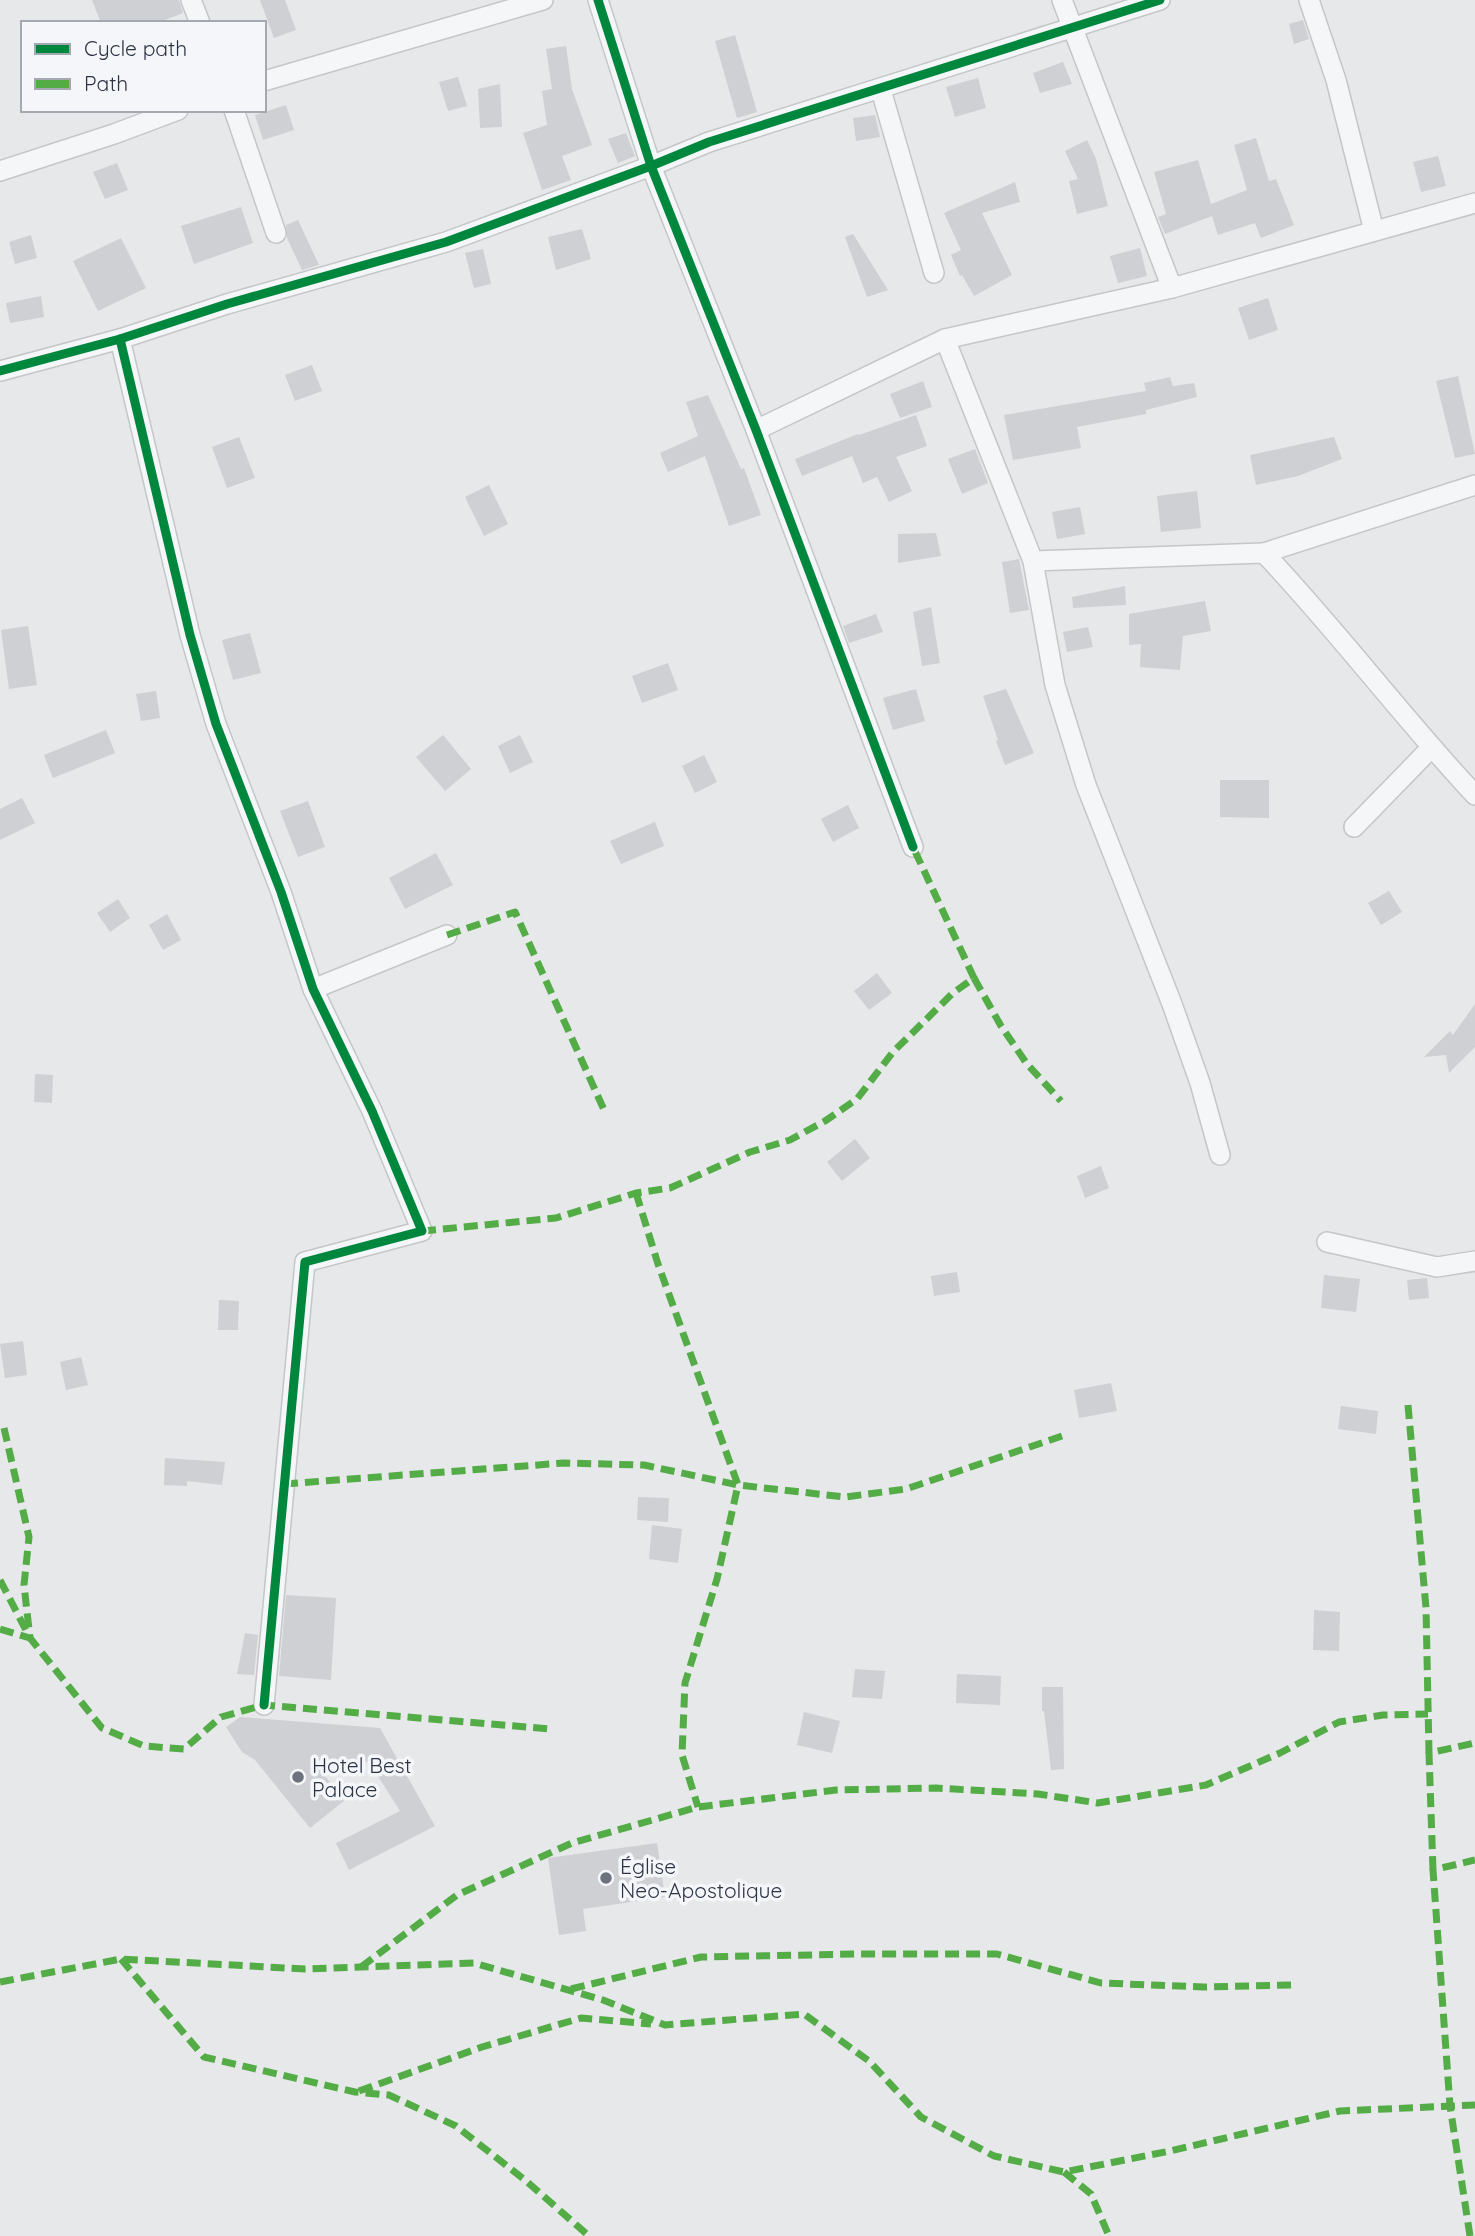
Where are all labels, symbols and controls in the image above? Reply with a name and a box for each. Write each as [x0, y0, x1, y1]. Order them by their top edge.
legend [21, 21, 266, 112]
text: Cycle path [84, 35, 187, 61]
text: Path [84, 70, 128, 96]
place label: Hotel Best Palace [312, 1752, 412, 1802]
marker: Hotel Best Palace [290, 1769, 306, 1785]
place label: Église Neo-Apostolique [620, 1853, 782, 1903]
marker: Église Neo-Apostolique [598, 1870, 614, 1886]

